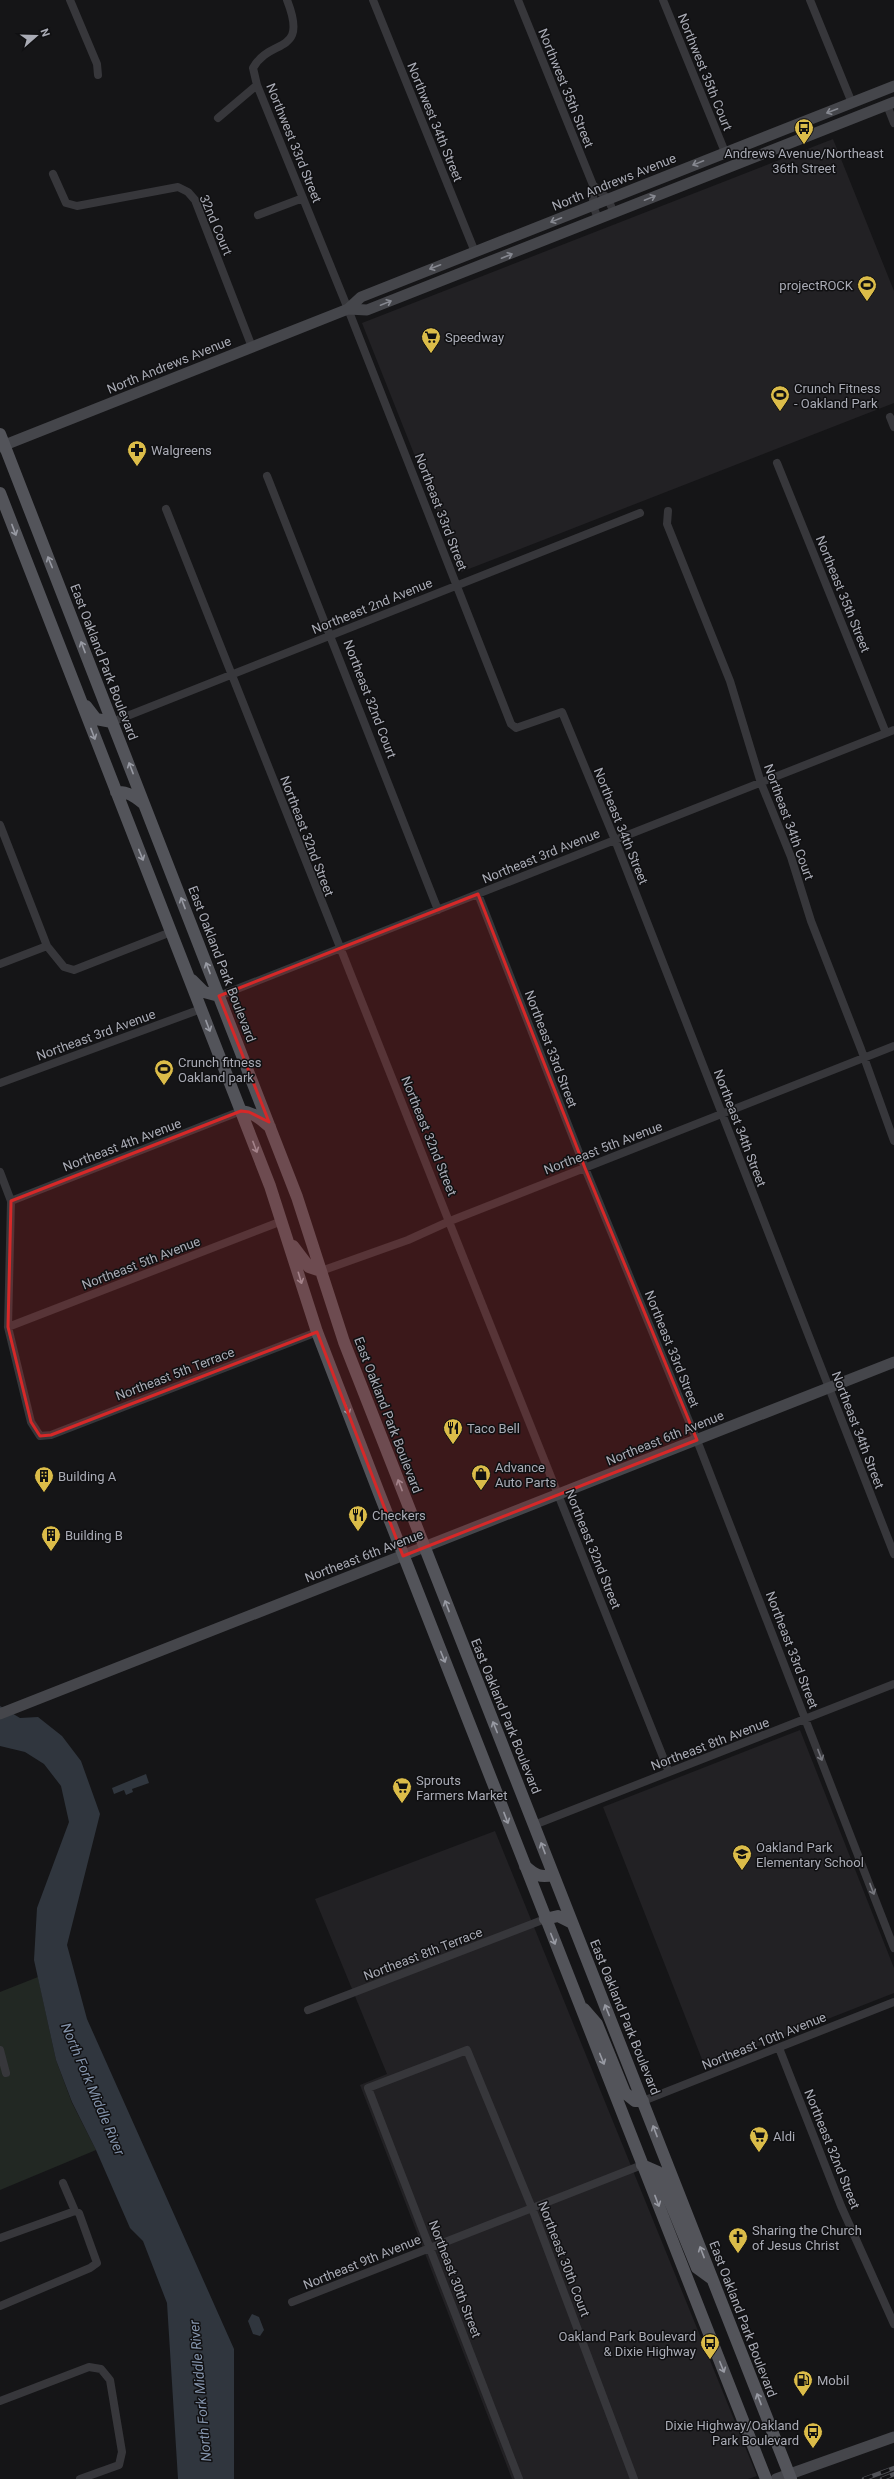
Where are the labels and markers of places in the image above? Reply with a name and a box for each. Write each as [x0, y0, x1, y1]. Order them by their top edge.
bus stop icon: Andrews Avenue/Northeast 36th Street [793, 117, 815, 145]
place label: Andrews Avenue/Northeast 36th Street [724, 146, 884, 176]
sports icon: projectROCK [856, 274, 878, 302]
place label: projectROCK [779, 278, 854, 293]
supermarket icon: Speedway [420, 326, 442, 354]
place label: Speedway [445, 330, 504, 345]
place label: Crunch Fitness - Oakland Park [794, 381, 881, 411]
sports icon: Crunch Fitness - Oakland Park [769, 384, 791, 412]
pharmacy icon: Walgreens [126, 439, 148, 467]
place label: Walgreens [151, 443, 212, 458]
place label: Crunch fitness Oakland park [178, 1055, 262, 1085]
sports icon: Crunch fitness Oakland park [153, 1058, 175, 1086]
restaurant icon: Taco Bell [442, 1417, 464, 1445]
place label: Taco Bell [467, 1421, 520, 1436]
place label: Advance Auto Parts [495, 1460, 557, 1490]
shop icon: Advance Auto Parts [470, 1463, 492, 1491]
building icon: Building A [33, 1465, 55, 1493]
place label: Building A [58, 1469, 117, 1484]
restaurant icon: Checkers [347, 1504, 369, 1532]
place label: Checkers [372, 1508, 426, 1523]
building icon: Building B [40, 1524, 62, 1552]
place label: Building B [65, 1528, 123, 1543]
place label: Sprouts Farmers Market [416, 1773, 508, 1803]
supermarket icon: Sprouts Farmers Market [391, 1776, 413, 1804]
place label: Oakland Park Elementary School [756, 1840, 864, 1870]
school or university icon: Oakland Park Elementary School [731, 1843, 753, 1871]
supermarket icon: Aldi [748, 2125, 770, 2153]
place label: Aldi [773, 2129, 795, 2144]
place label: Sharing the Church of Jesus Christ [752, 2223, 862, 2253]
church icon: Sharing the Church of Jesus Christ [727, 2226, 749, 2254]
place label: Oakland Park Boulevard & Dixie Highway [558, 2329, 696, 2359]
bus stop icon: Oakland Park Boulevard & Dixie Highway [699, 2332, 721, 2360]
fuel station icon: Mobil [792, 2369, 814, 2397]
place label: Mobil [817, 2373, 849, 2388]
place label: Dixie Highway/Oakland Park Boulevard [665, 2418, 799, 2448]
bus stop icon: Dixie Highway/Oakland Park Boulevard [802, 2421, 824, 2449]

